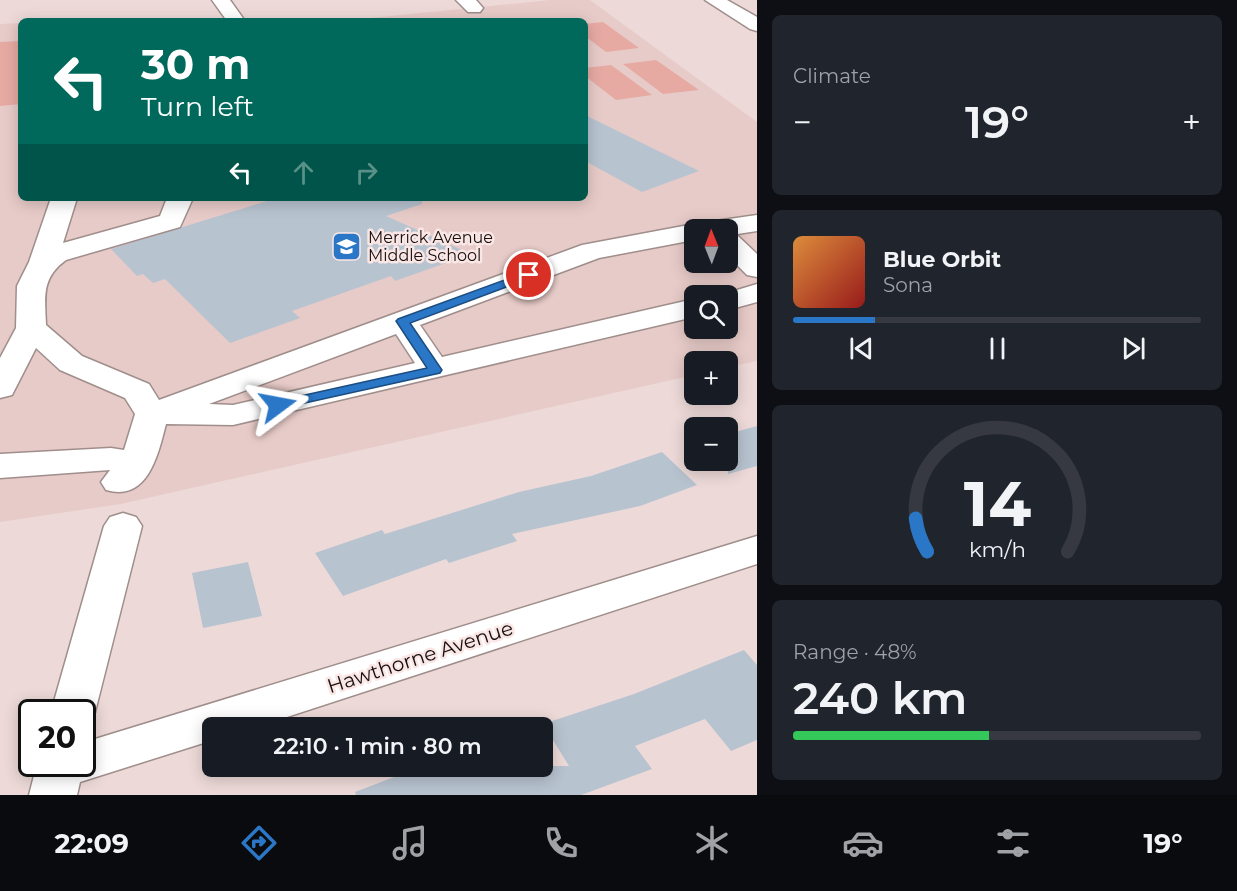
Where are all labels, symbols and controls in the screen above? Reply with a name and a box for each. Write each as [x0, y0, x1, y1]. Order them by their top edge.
text: 30 m [141, 38, 250, 90]
icon: left [42, 42, 120, 120]
text: Climate [793, 64, 871, 88]
text: Turn left [141, 90, 254, 123]
text: 19° [965, 94, 1029, 149]
text: − [793, 102, 812, 142]
text: + [1182, 102, 1201, 142]
icon: left [224, 156, 257, 189]
icon: ahead [287, 156, 320, 189]
icon: right [350, 156, 383, 189]
north arrow [684, 219, 738, 273]
map controls [684, 219, 738, 471]
place label: Merrick Avenue Middle School [368, 228, 493, 265]
school or university icon: Merrick Avenue Middle School [331, 230, 363, 262]
text: Blue Orbit [883, 246, 1001, 273]
pin [503, 249, 554, 300]
icon: arrive [512, 258, 545, 291]
text: Sona [883, 273, 933, 297]
button: search [684, 285, 738, 339]
icon: previous [845, 332, 878, 365]
icon: pause [981, 332, 1014, 365]
icon: next [1117, 332, 1150, 365]
button: + [684, 351, 738, 405]
position arrow [246, 373, 310, 437]
button: − [684, 417, 738, 471]
text: 14 [963, 466, 1031, 542]
text: km/h [968, 536, 1026, 562]
street label: Hawthorne Avenue [324, 616, 516, 698]
text: Range · 48% [793, 640, 917, 664]
text: 240 km [793, 670, 968, 725]
speed limit sign: 20 [18, 699, 96, 777]
text: 22:10 · 1 min · 80 m [273, 733, 482, 760]
icon: directions [238, 822, 280, 864]
icon: music [389, 822, 431, 864]
icon: phone [540, 822, 582, 864]
icon: climate [691, 822, 733, 864]
icon: car [842, 822, 884, 864]
icon: filters [992, 822, 1034, 864]
text: 22:09 [54, 827, 129, 860]
text: 19° [1143, 827, 1182, 860]

